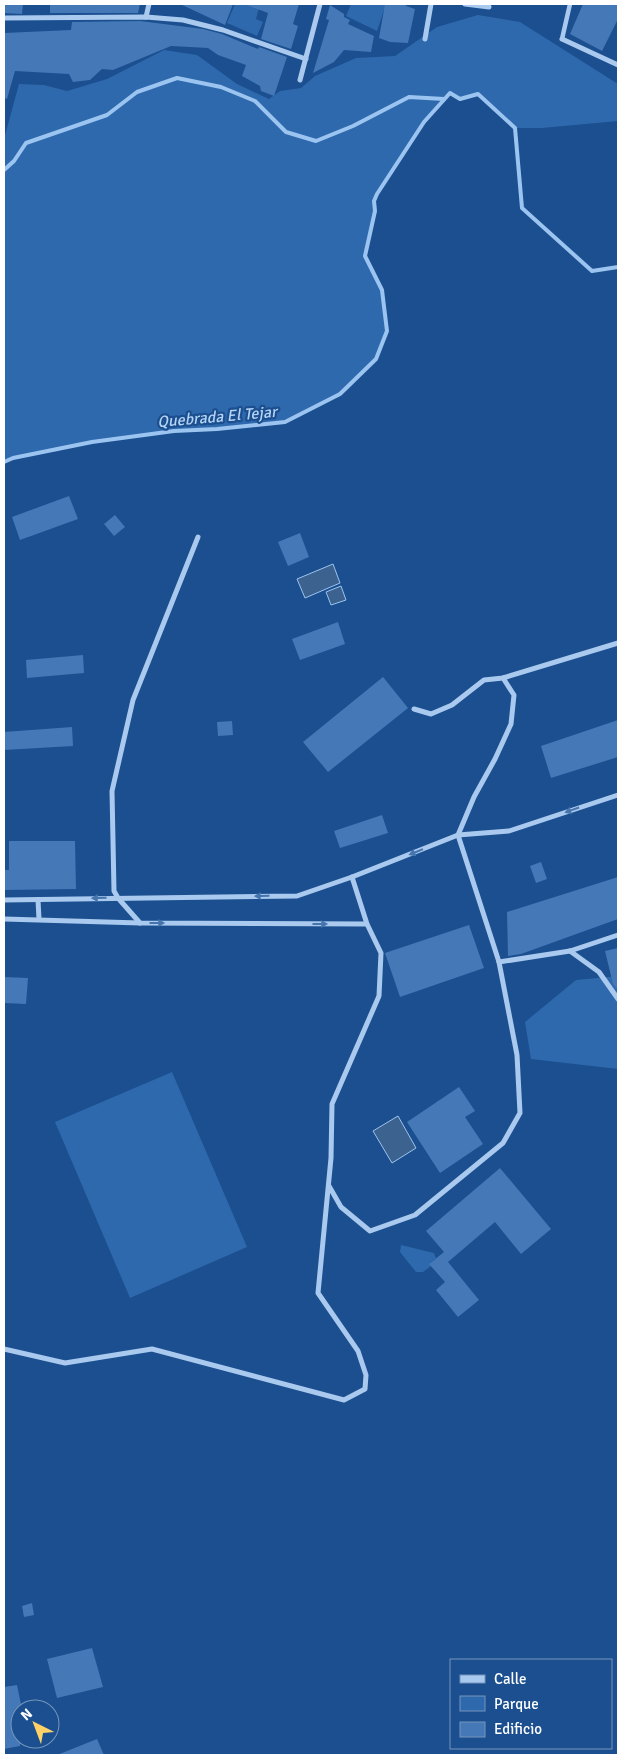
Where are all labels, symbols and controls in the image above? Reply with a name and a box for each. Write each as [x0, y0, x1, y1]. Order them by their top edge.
water label: Quebrada El Tejar [157, 402, 280, 432]
one-way arrow [564, 806, 579, 814]
one-way arrow [409, 848, 423, 856]
one-way arrow [254, 892, 270, 900]
one-way arrow [91, 895, 107, 903]
one-way arrow [150, 919, 166, 927]
one-way arrow [312, 920, 328, 928]
legend [450, 1659, 612, 1749]
text: Calle [494, 1670, 527, 1688]
text: Parque [494, 1695, 539, 1713]
north arrow [10, 1699, 60, 1749]
text: N [17, 1705, 36, 1724]
text: Edificio [494, 1720, 542, 1738]

